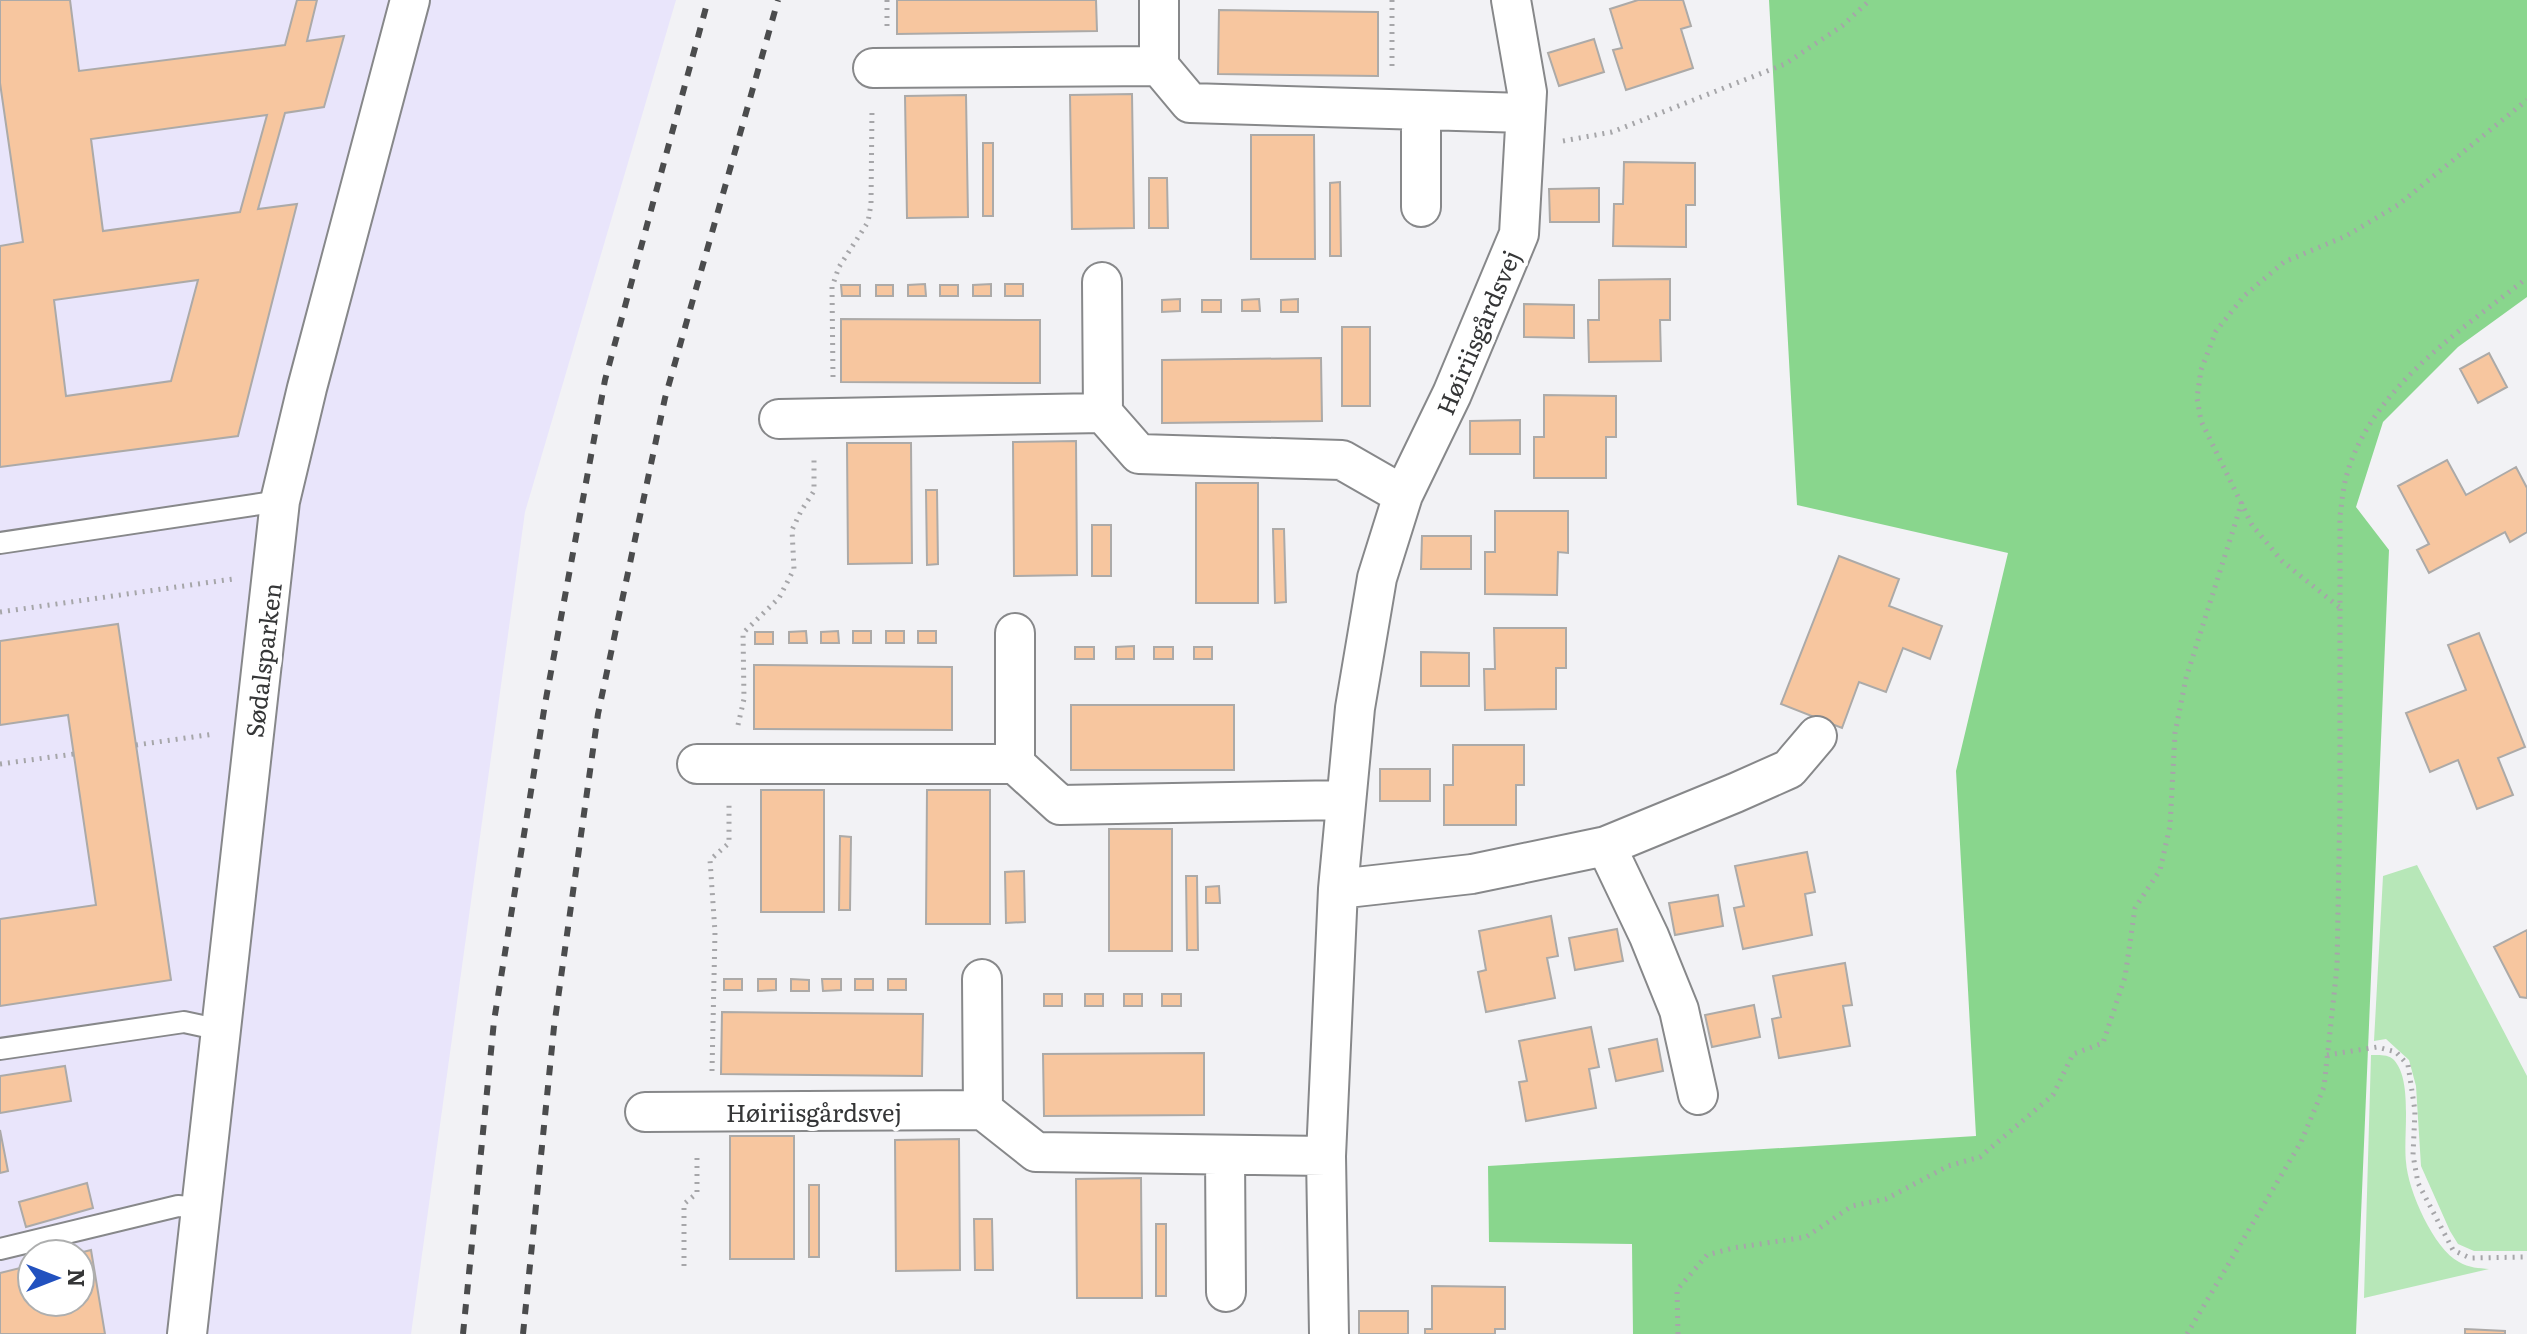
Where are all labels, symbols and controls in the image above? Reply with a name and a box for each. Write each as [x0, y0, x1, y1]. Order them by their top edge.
street label: Høiriisgårdsvej [1427, 244, 1527, 420]
street label: Sødalsparken [235, 580, 289, 739]
street label: Høiriisgårdsvej [726, 1094, 902, 1129]
north arrow [16, 1238, 96, 1318]
text: N [61, 1269, 94, 1287]

